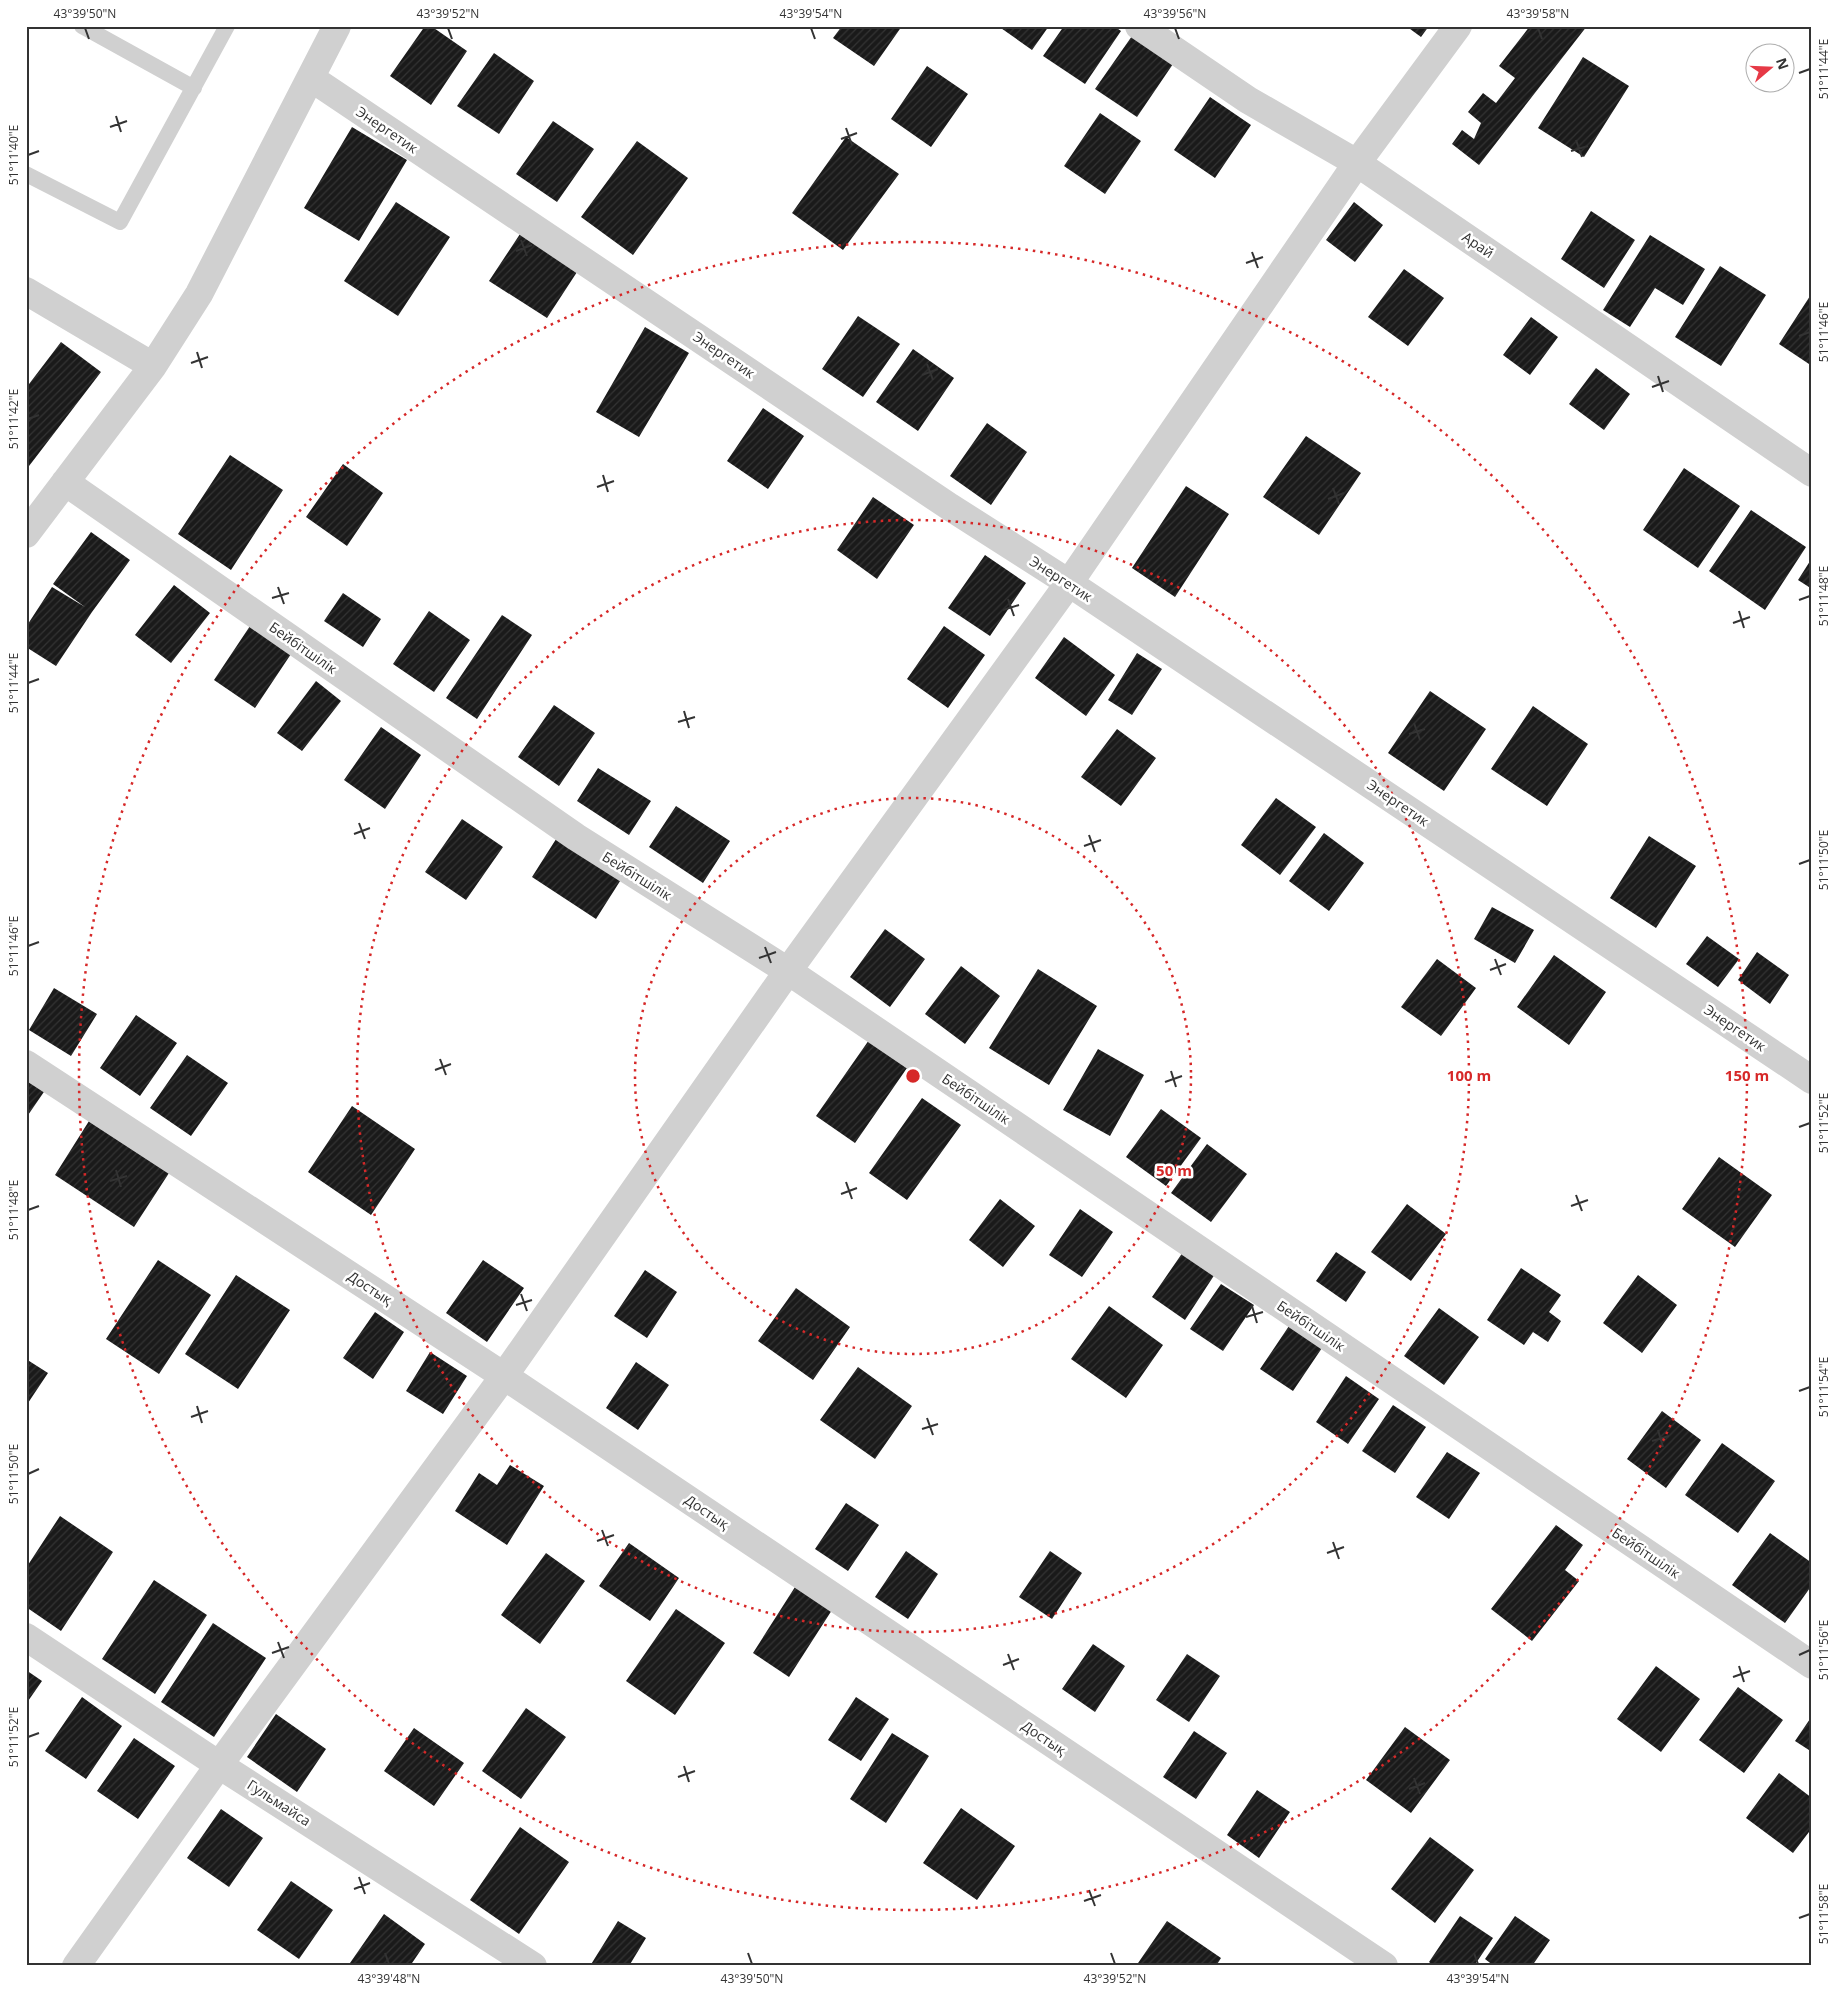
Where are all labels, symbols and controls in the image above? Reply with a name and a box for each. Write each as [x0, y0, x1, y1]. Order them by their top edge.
text: 43°39'50"N [54, 5, 116, 22]
text: 43°39'52"N [417, 5, 479, 22]
text: 43°39'54"N [780, 5, 842, 22]
text: 43°39'56"N [1144, 5, 1206, 22]
text: 43°39'58"N [1507, 5, 1569, 22]
text: 51°11'44"E [1815, 39, 1832, 99]
north arrow [1746, 42, 1796, 92]
text: N [1772, 55, 1794, 72]
street label: Энергетик [353, 102, 423, 158]
text: 51°11'40"E [5, 125, 22, 185]
street label: Арай [1459, 227, 1498, 262]
text: 51°11'46"E [1815, 302, 1832, 362]
street label: Энергетик [690, 327, 760, 383]
text: 51°11'42"E [5, 389, 22, 449]
street label: Энергетик [1026, 551, 1097, 606]
text: 51°11'48"E [1815, 566, 1832, 626]
street label: Бейбітшілік [266, 617, 342, 678]
text: 51°11'44"E [5, 653, 22, 713]
street label: Энергетик [1364, 775, 1434, 831]
text: 51°11'50"E [1815, 830, 1832, 890]
street label: Бейбітшілік [599, 847, 676, 905]
text: 51°11'46"E [5, 916, 22, 976]
street label: Энергетик [1701, 1000, 1771, 1056]
text: 100 m [1447, 1065, 1491, 1085]
text: 150 m [1725, 1065, 1769, 1085]
centre of rings [904, 1067, 922, 1085]
street label: Бейбітшілік [938, 1069, 1015, 1129]
text: 51°11'52"E [1815, 1093, 1832, 1153]
text: 50 m [1156, 1160, 1192, 1180]
text: 51°11'48"E [5, 1180, 22, 1240]
street label: Достық [344, 1266, 397, 1309]
street label: Бейбітшілік [1273, 1296, 1350, 1356]
text: 51°11'54"E [1815, 1357, 1832, 1417]
text: 51°11'50"E [5, 1444, 22, 1504]
street label: Достық [681, 1490, 733, 1534]
street label: Бейбітшілік [1608, 1523, 1685, 1583]
text: 51°11'56"E [1815, 1620, 1832, 1680]
text: 51°11'52"E [5, 1707, 22, 1767]
street label: Достық [1018, 1716, 1070, 1760]
street label: Гульмайса [244, 1775, 315, 1830]
text: 51°11'58"E [1815, 1884, 1832, 1944]
text: 43°39'48"N [358, 1970, 420, 1987]
text: 43°39'50"N [721, 1970, 783, 1987]
text: 43°39'52"N [1084, 1970, 1146, 1987]
text: 43°39'54"N [1447, 1970, 1509, 1987]

